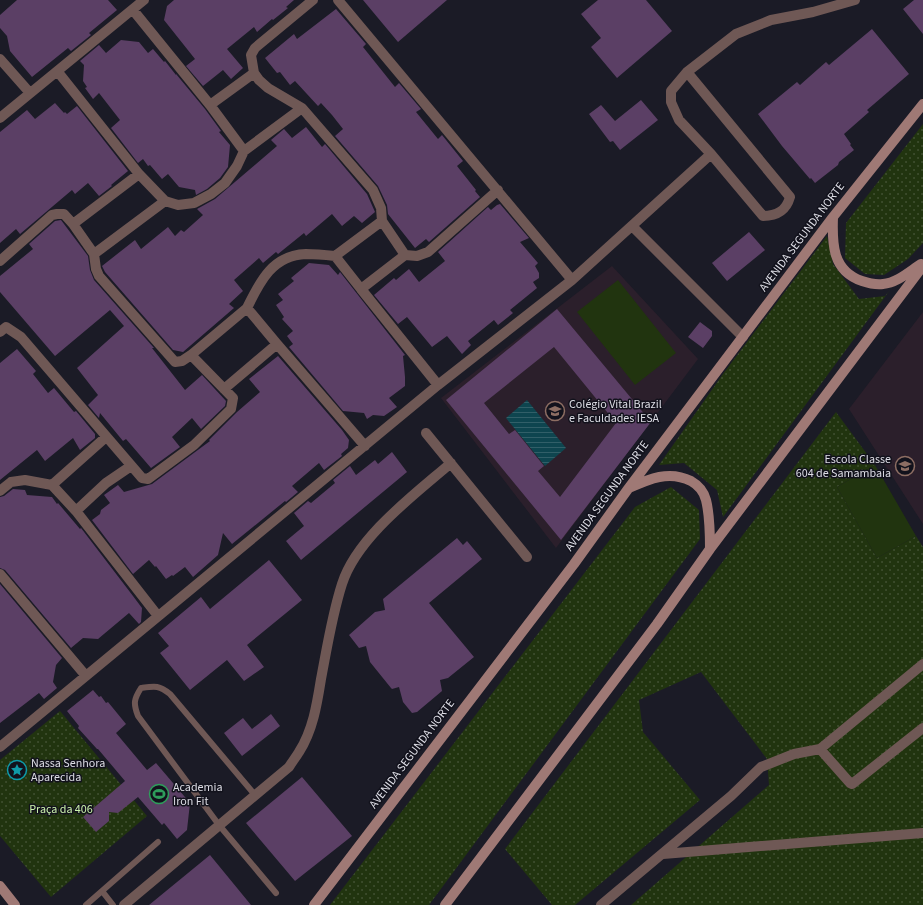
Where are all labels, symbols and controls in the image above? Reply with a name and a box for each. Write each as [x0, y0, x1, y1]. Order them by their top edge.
street label: AVENIDA SEGUNDA NORTE [755, 179, 849, 295]
place label: Colégio Vital Brazil e Faculdades IESA [569, 396, 662, 427]
school or university icon: Colégio Vital Brazil e Faculdades IESA [544, 400, 566, 422]
street label: AVENIDA SEGUNDA NORTE [561, 437, 653, 555]
place label: Escola Classe 604 de Samambaia [796, 451, 891, 482]
school or university icon: Escola Classe 604 de Samambaia [894, 455, 916, 477]
street label: AVENIDA SEGUNDA NORTE [365, 696, 459, 812]
place label: Nassa Senhora Aparecida [31, 755, 105, 786]
place icon: Nassa Senhora Aparecida [6, 759, 28, 781]
place label: Academia Iron Fit [173, 779, 222, 810]
sports icon: Academia Iron Fit [148, 783, 170, 805]
park label: Praça da 406 [29, 801, 93, 818]

